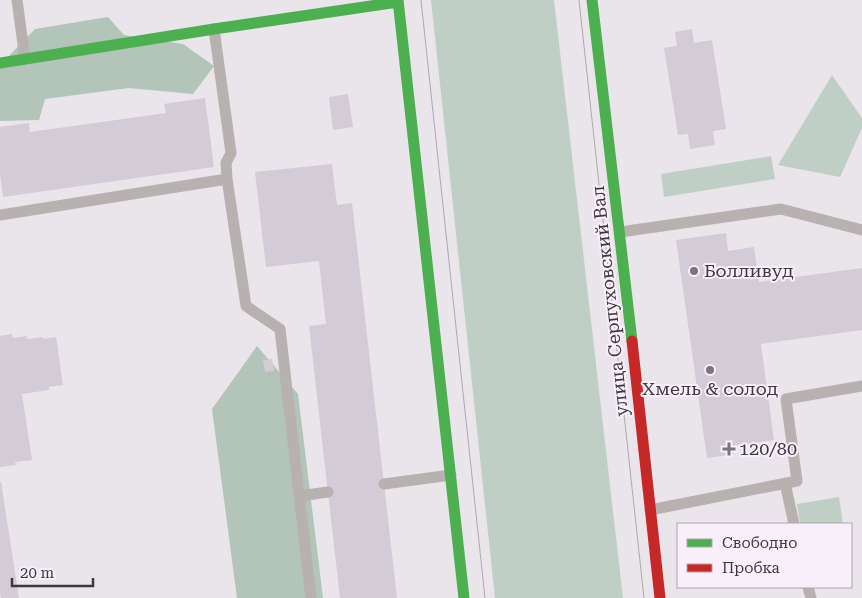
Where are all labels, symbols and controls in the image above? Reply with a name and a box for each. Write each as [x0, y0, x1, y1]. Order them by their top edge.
street label: улица Серпуховский Вал [587, 185, 632, 417]
place label: Болливуд [704, 260, 794, 281]
marker: Болливуд [688, 265, 700, 277]
marker: Хмель & солод [704, 364, 716, 376]
place label: Хмель & солод [642, 378, 778, 399]
place label: 120/80 [739, 438, 797, 459]
marker: 120/80 [723, 443, 735, 455]
legend [677, 523, 852, 588]
text: Свободно [722, 534, 797, 552]
scale bar [12, 556, 94, 588]
text: Пробка [722, 559, 780, 577]
text: 20 m [20, 564, 55, 582]

